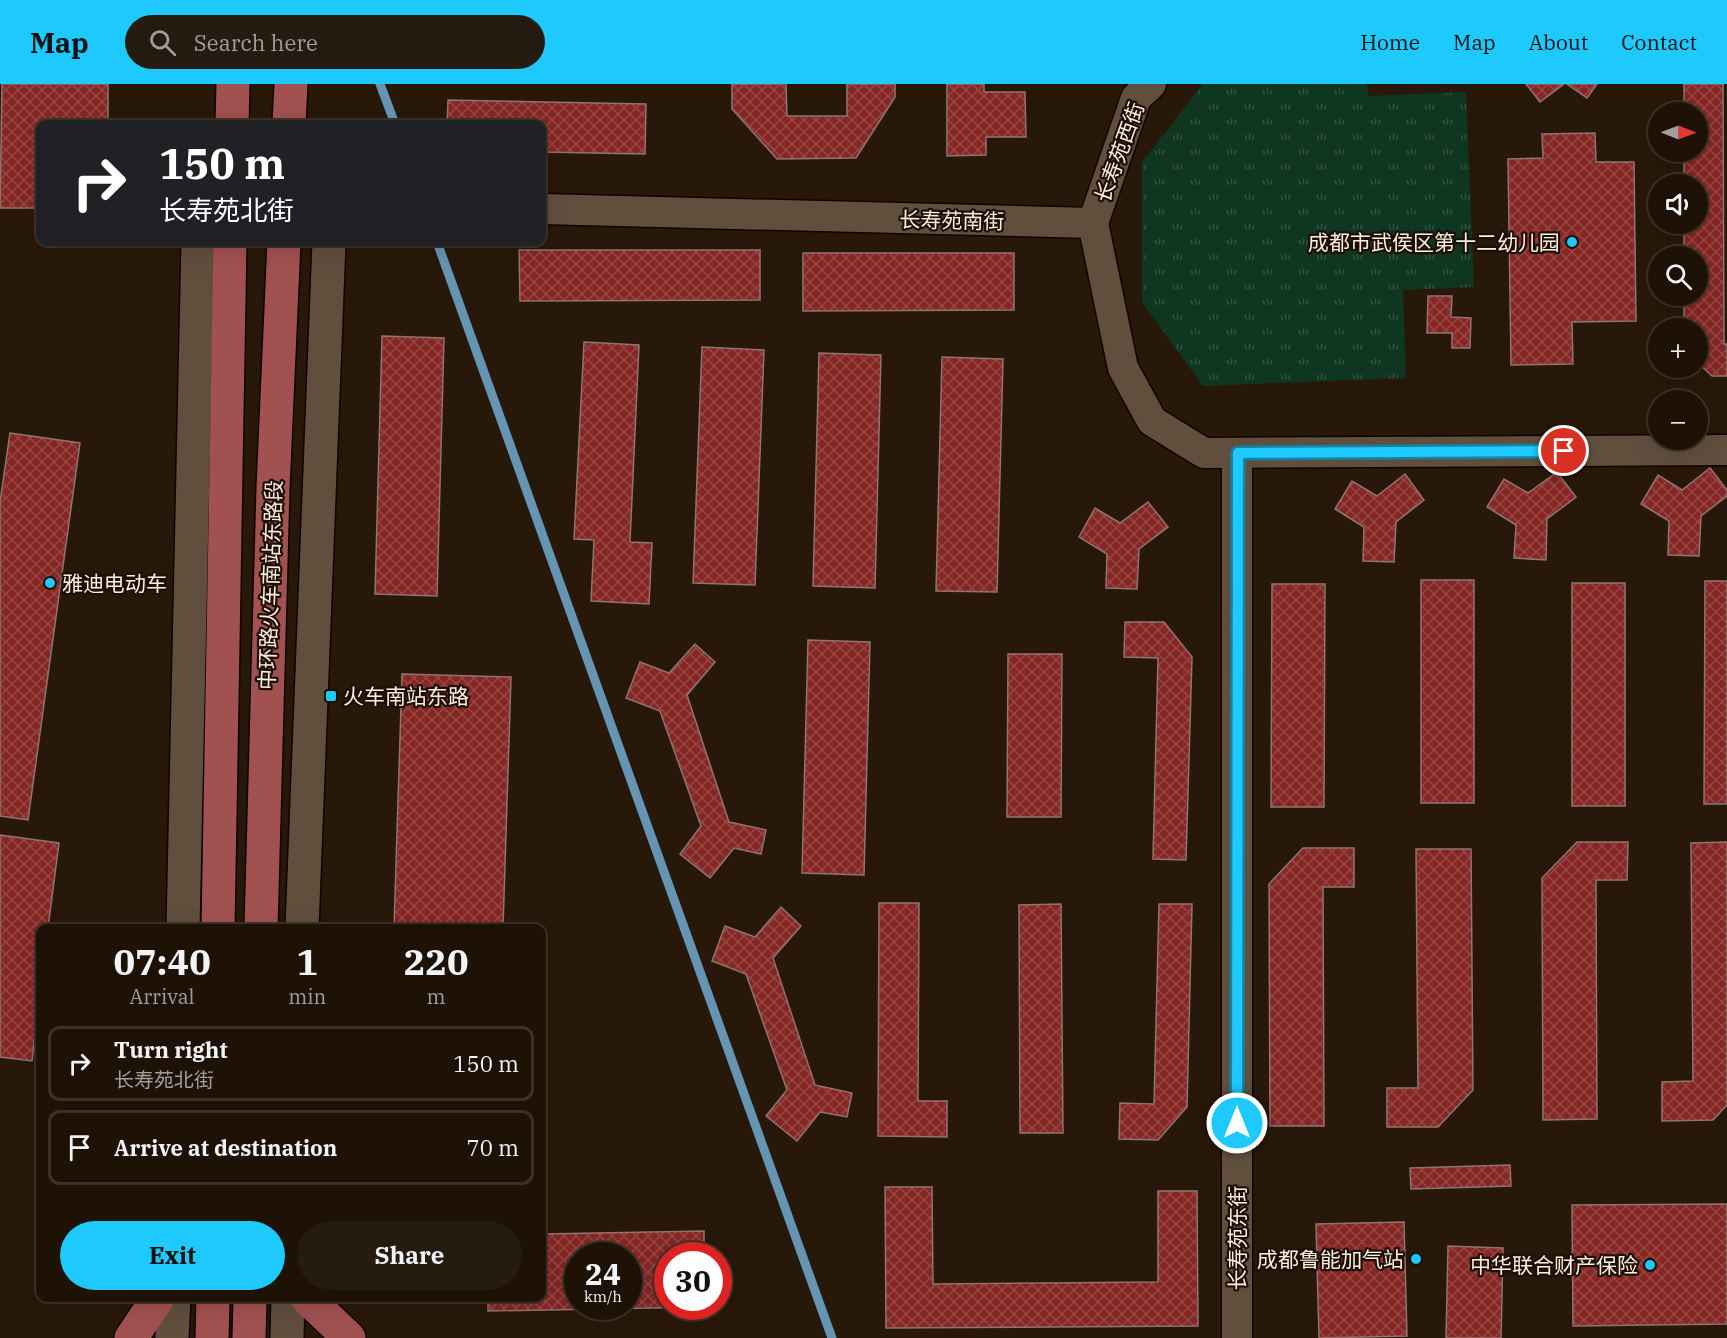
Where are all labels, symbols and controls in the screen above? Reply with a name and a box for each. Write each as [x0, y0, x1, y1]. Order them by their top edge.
search box [125, 15, 545, 69]
text: Map [30, 24, 89, 61]
icon: search [146, 26, 179, 59]
text: Search here [194, 28, 318, 57]
text: Home [1360, 28, 1420, 56]
text: Map [1453, 28, 1496, 56]
text: About [1529, 28, 1588, 56]
text: Contact [1621, 28, 1697, 56]
street label: 长寿苑西街 [1088, 98, 1150, 206]
north arrow [1648, 102, 1708, 162]
map controls [1648, 102, 1708, 450]
text: 150 m [159, 136, 285, 191]
icon: right [60, 144, 138, 222]
button: sound [1648, 174, 1708, 234]
text: 长寿苑北街 [159, 192, 294, 227]
street label: 长寿苑南街 [899, 205, 1005, 235]
place label: 成都市武侯区第十二幼儿园 [1308, 228, 1560, 256]
marker: 成都市武侯区第十二幼儿园 [1565, 235, 1579, 249]
button: search [1648, 246, 1708, 306]
button: + [1648, 318, 1708, 378]
button: − [1648, 390, 1708, 450]
pin [1538, 425, 1589, 476]
icon: arrive [1547, 434, 1580, 467]
street label: 中环路火车南站东路段 [252, 480, 288, 690]
place label: 雅迪电动车 [62, 569, 167, 597]
marker: 雅迪电动车 [43, 576, 57, 590]
place label: 火车南站东路 [343, 682, 469, 710]
marker: 火车南站东路 [324, 689, 338, 703]
text: 07:40 [113, 938, 211, 985]
text: 1 [296, 938, 318, 985]
text: 220 [404, 938, 469, 985]
text: Arrival [130, 983, 195, 1010]
text: min [288, 983, 326, 1010]
text: m [427, 983, 446, 1010]
text: Turn right [114, 1035, 228, 1064]
icon: right [63, 1047, 96, 1080]
text: 150 m [453, 1049, 519, 1078]
text: 长寿苑北街 [114, 1066, 214, 1093]
position arrow [1205, 1091, 1269, 1155]
icon: arrive [63, 1131, 96, 1164]
text: Arrive at destination [114, 1133, 337, 1162]
text: 70 m [467, 1133, 519, 1162]
street label: 长寿苑东街 [1223, 1186, 1251, 1291]
button: Exit [60, 1221, 285, 1290]
button: Share [297, 1221, 522, 1290]
speed limit sign: 30 [654, 1242, 732, 1320]
place label: 成都鲁能加气站 [1257, 1245, 1404, 1273]
place label: 中华联合财产保险 [1470, 1251, 1638, 1279]
marker: 成都鲁能加气站 [1409, 1252, 1423, 1266]
text: 24 [585, 1254, 621, 1293]
marker: 中华联合财产保险 [1643, 1258, 1657, 1272]
text: km/h [584, 1287, 622, 1306]

